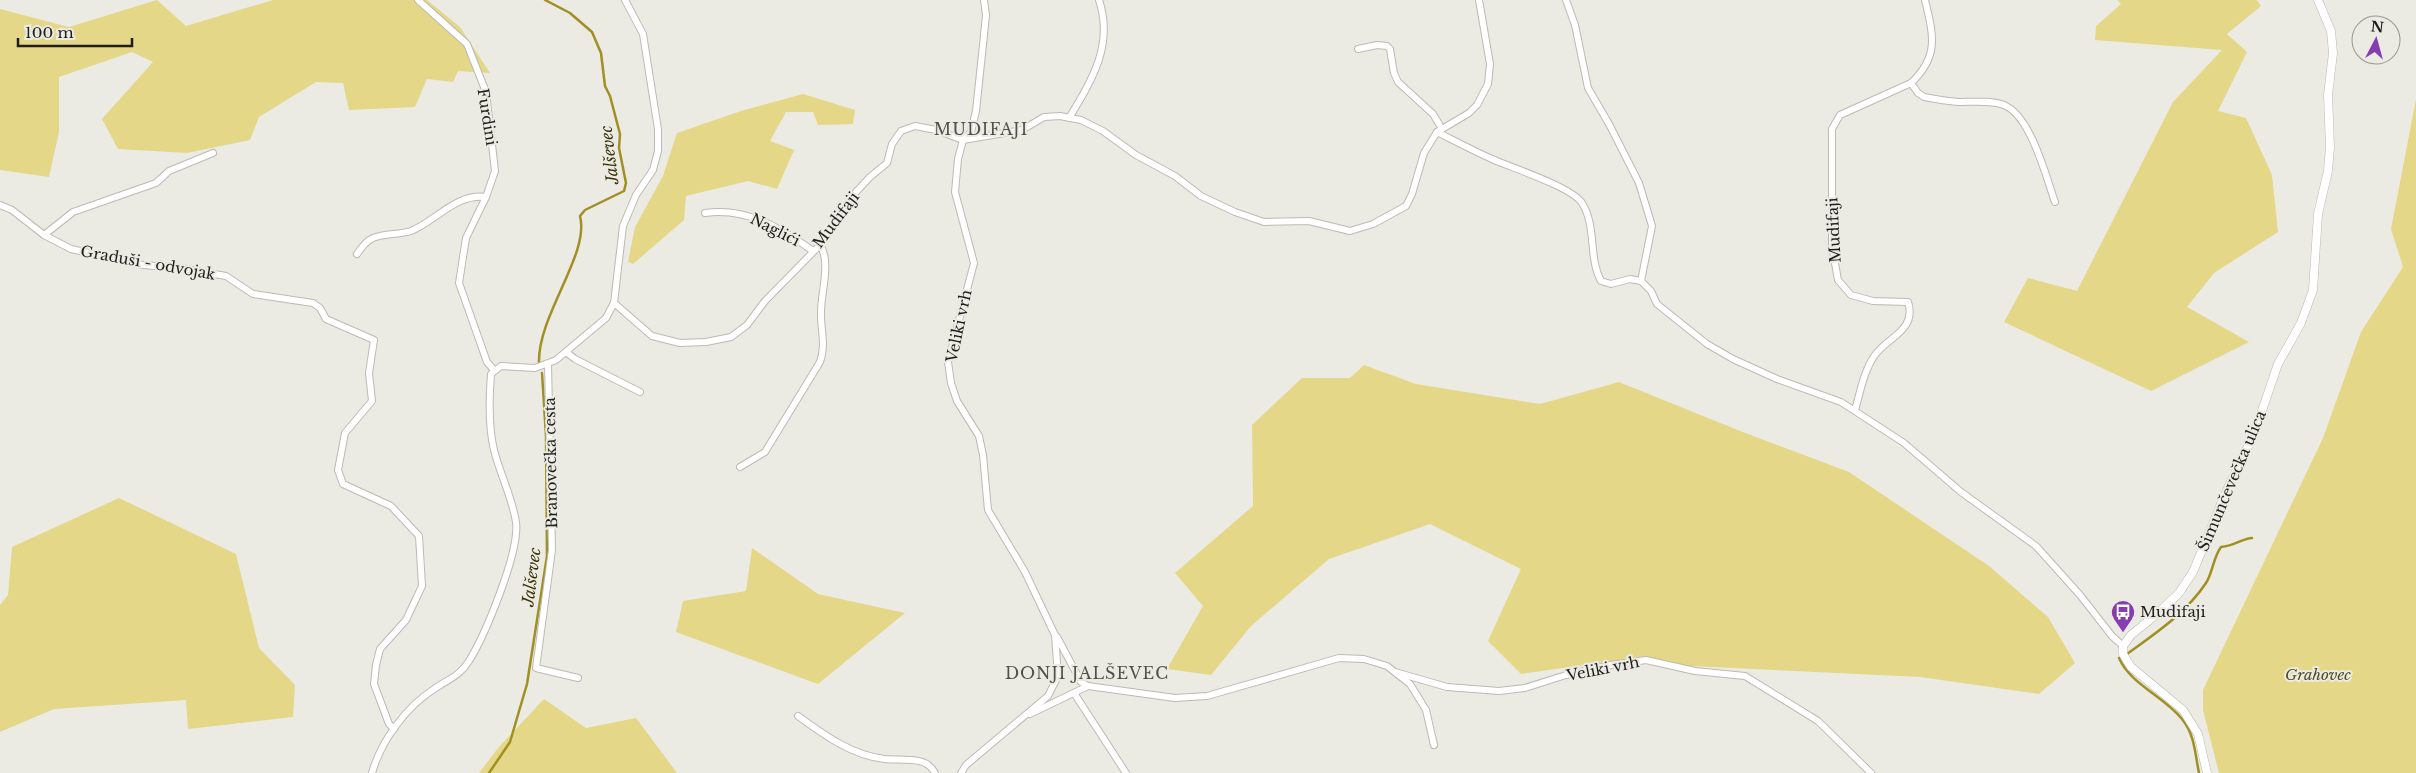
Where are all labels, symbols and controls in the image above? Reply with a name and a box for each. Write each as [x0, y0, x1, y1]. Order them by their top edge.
scale bar [18, 15, 131, 47]
north arrow [2351, 15, 2401, 65]
text: N [2370, 17, 2385, 37]
text: 100 m [25, 23, 74, 42]
street label: Furdini [474, 87, 501, 147]
district label: MUDIFAJI [934, 119, 1028, 139]
water label: Jalševec [595, 124, 623, 187]
street label: Mudifaji [808, 188, 863, 252]
street label: Mudifaji [1822, 197, 1845, 263]
street label: Naglići [747, 209, 803, 250]
street label: Graduši - odvojak [79, 241, 218, 284]
street label: Veliki vrh [941, 288, 975, 365]
street label: Branovečka cesta [540, 396, 561, 529]
street label: Šimunčevečka ulica [2193, 407, 2270, 554]
water label: Jalševec [517, 546, 545, 609]
bus stop icon: Mudifaji [2110, 599, 2136, 633]
place label: Mudifaji [2140, 602, 2206, 621]
street label: Veliki vrh [1564, 652, 1641, 685]
district label: DONJI JALŠEVEC [1005, 663, 1169, 683]
park label: Grahovec [2285, 665, 2351, 684]

